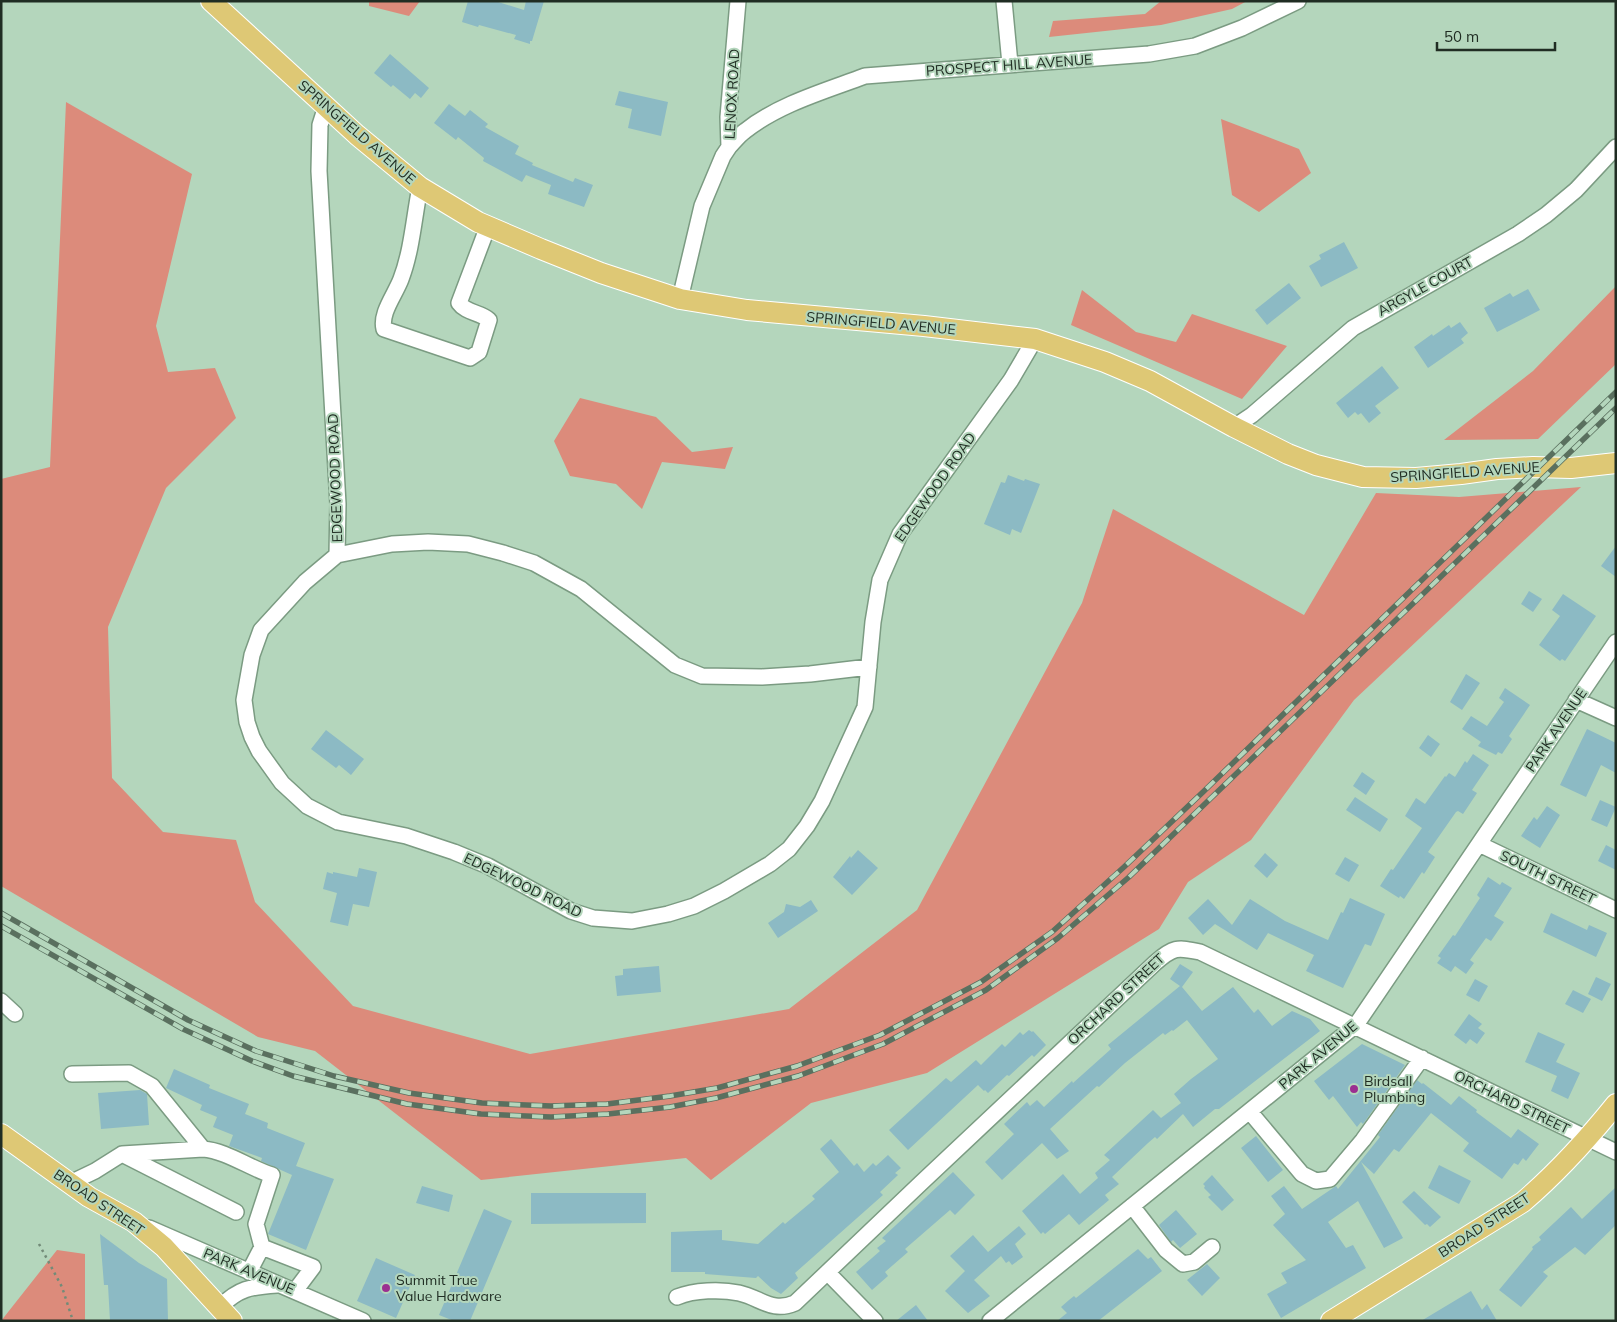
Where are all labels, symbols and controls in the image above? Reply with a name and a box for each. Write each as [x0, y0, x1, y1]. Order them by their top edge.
scale bar [1437, 20, 1554, 52]
text: 50 m [1444, 27, 1479, 46]
street label: LENOX ROAD [721, 48, 743, 140]
street label: PROSPECT HILL AVENUE [925, 50, 1093, 80]
street label: SPRINGFIELD AVENUE [295, 76, 419, 188]
street label: ARGYLE COURT [1374, 252, 1476, 320]
street label: SPRINGFIELD AVENUE [806, 308, 956, 338]
street label: EDGEWOOD ROAD [324, 413, 346, 543]
street label: EDGEWOOD ROAD [891, 429, 979, 545]
street label: SPRINGFIELD AVENUE [1390, 458, 1540, 486]
street label: PARK AVENUE [1521, 685, 1591, 775]
street label: SOUTH STREET [1497, 846, 1599, 908]
street label: EDGEWOOD ROAD [461, 849, 585, 921]
street label: ORCHARD STREET [1064, 949, 1169, 1049]
street label: PARK AVENUE [1275, 1017, 1361, 1093]
street label: ORCHARD STREET [1451, 1066, 1573, 1138]
place label: Birdsall Plumbing [1364, 1072, 1425, 1106]
marker: Birdsall Plumbing [1348, 1083, 1360, 1095]
street label: BROAD STREET [50, 1165, 148, 1239]
street label: BROAD STREET [1435, 1188, 1534, 1261]
street label: PARK AVENUE [201, 1244, 297, 1298]
place label: Summit True Value Hardware [396, 1271, 502, 1305]
marker: Summit True Value Hardware [380, 1282, 392, 1294]

